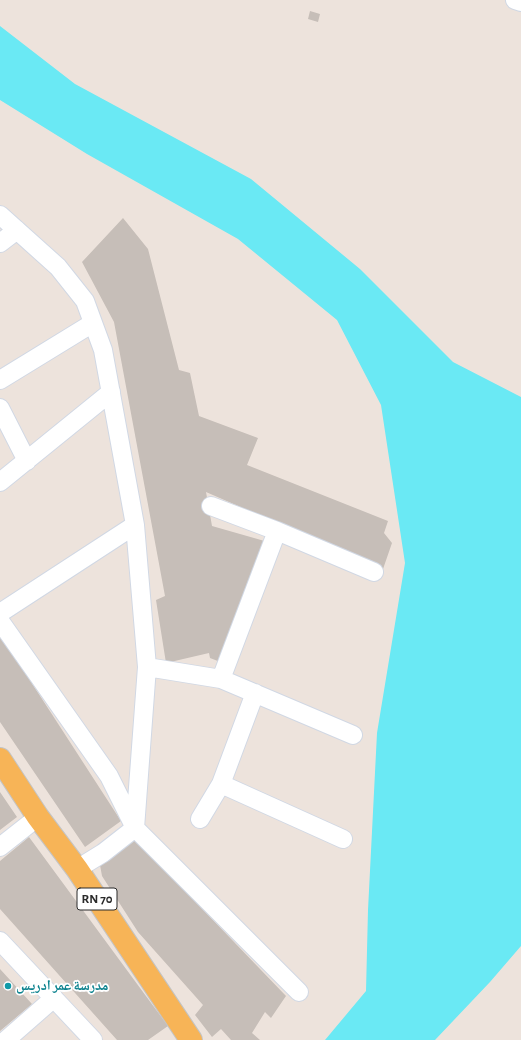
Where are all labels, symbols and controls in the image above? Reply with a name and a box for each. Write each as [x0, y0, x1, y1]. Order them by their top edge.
road number: RN 70 [77, 888, 117, 910]
place label: مدرسة عمر ادريس [16, 978, 108, 994]
marker: مدرسة عمر ادريس [3, 981, 13, 991]

